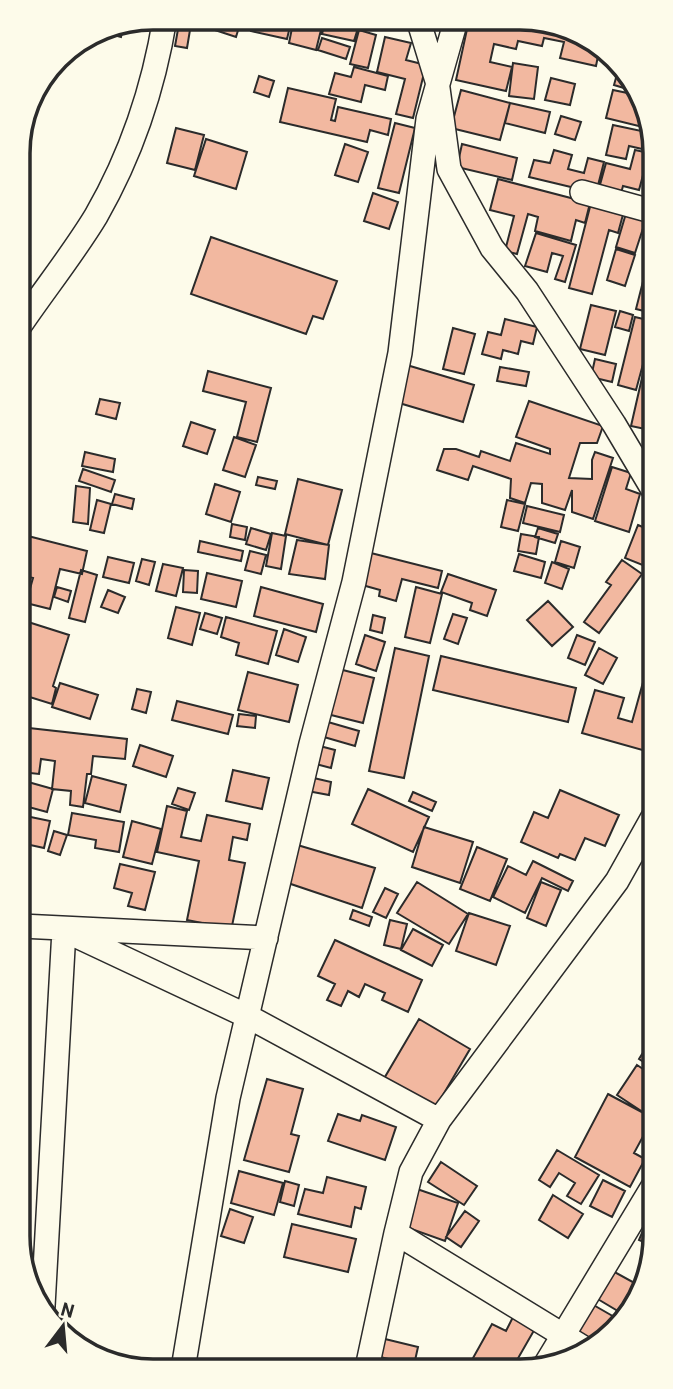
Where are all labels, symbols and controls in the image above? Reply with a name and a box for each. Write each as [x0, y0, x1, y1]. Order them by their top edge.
north arrow [28, 1291, 98, 1361]
text: N [59, 1296, 77, 1322]

